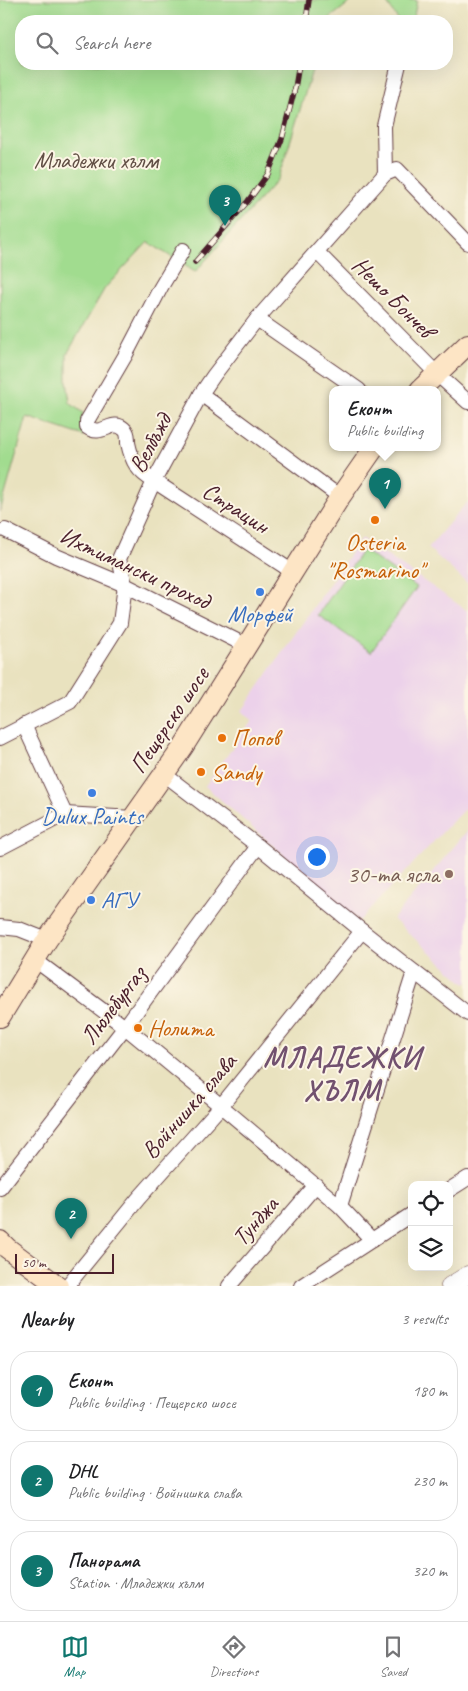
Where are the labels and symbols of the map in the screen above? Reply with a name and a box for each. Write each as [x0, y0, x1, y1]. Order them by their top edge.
park label: Младежки хълм [34, 145, 160, 175]
pin: 3 [209, 185, 241, 226]
street label: Нешо Бончев [346, 250, 444, 348]
street label: Велбъжд [122, 406, 179, 478]
pin: 1 [369, 468, 401, 509]
street label: Страцин [197, 475, 277, 542]
marker: Osteria "Rosmarino" [369, 514, 381, 526]
street label: Ихтимански проход [55, 520, 217, 617]
place label: Osteria "Rosmarino" [326, 527, 429, 585]
marker: Морфей [254, 586, 266, 598]
place label: Морфей [227, 599, 295, 629]
street label: Пещерско шосе [123, 659, 217, 779]
place label: Попов [232, 723, 283, 753]
marker: Попов [216, 732, 228, 744]
place label: Sandy [211, 757, 263, 787]
marker: Sandy [195, 766, 207, 778]
marker: Dulux Paints [86, 787, 98, 799]
place label: Dulux Paints [41, 801, 144, 831]
your location [304, 844, 330, 870]
place label: 30-та ясла [347, 859, 441, 889]
marker: 30-та ясла [443, 868, 455, 880]
place label: АГУ [101, 885, 141, 915]
marker: АГУ [85, 894, 97, 906]
street label: Люлебургаз [74, 959, 153, 1050]
place label: Нолита [148, 1013, 215, 1043]
marker: Нолита [132, 1022, 144, 1034]
district label: МЛАДЕЖКИ ХЪЛМ [263, 1039, 426, 1109]
street label: Войнишка слава [135, 1046, 244, 1165]
street label: Тунджа [225, 1189, 285, 1252]
pin: 2 [55, 1198, 87, 1239]
scale bar [15, 1251, 114, 1274]

